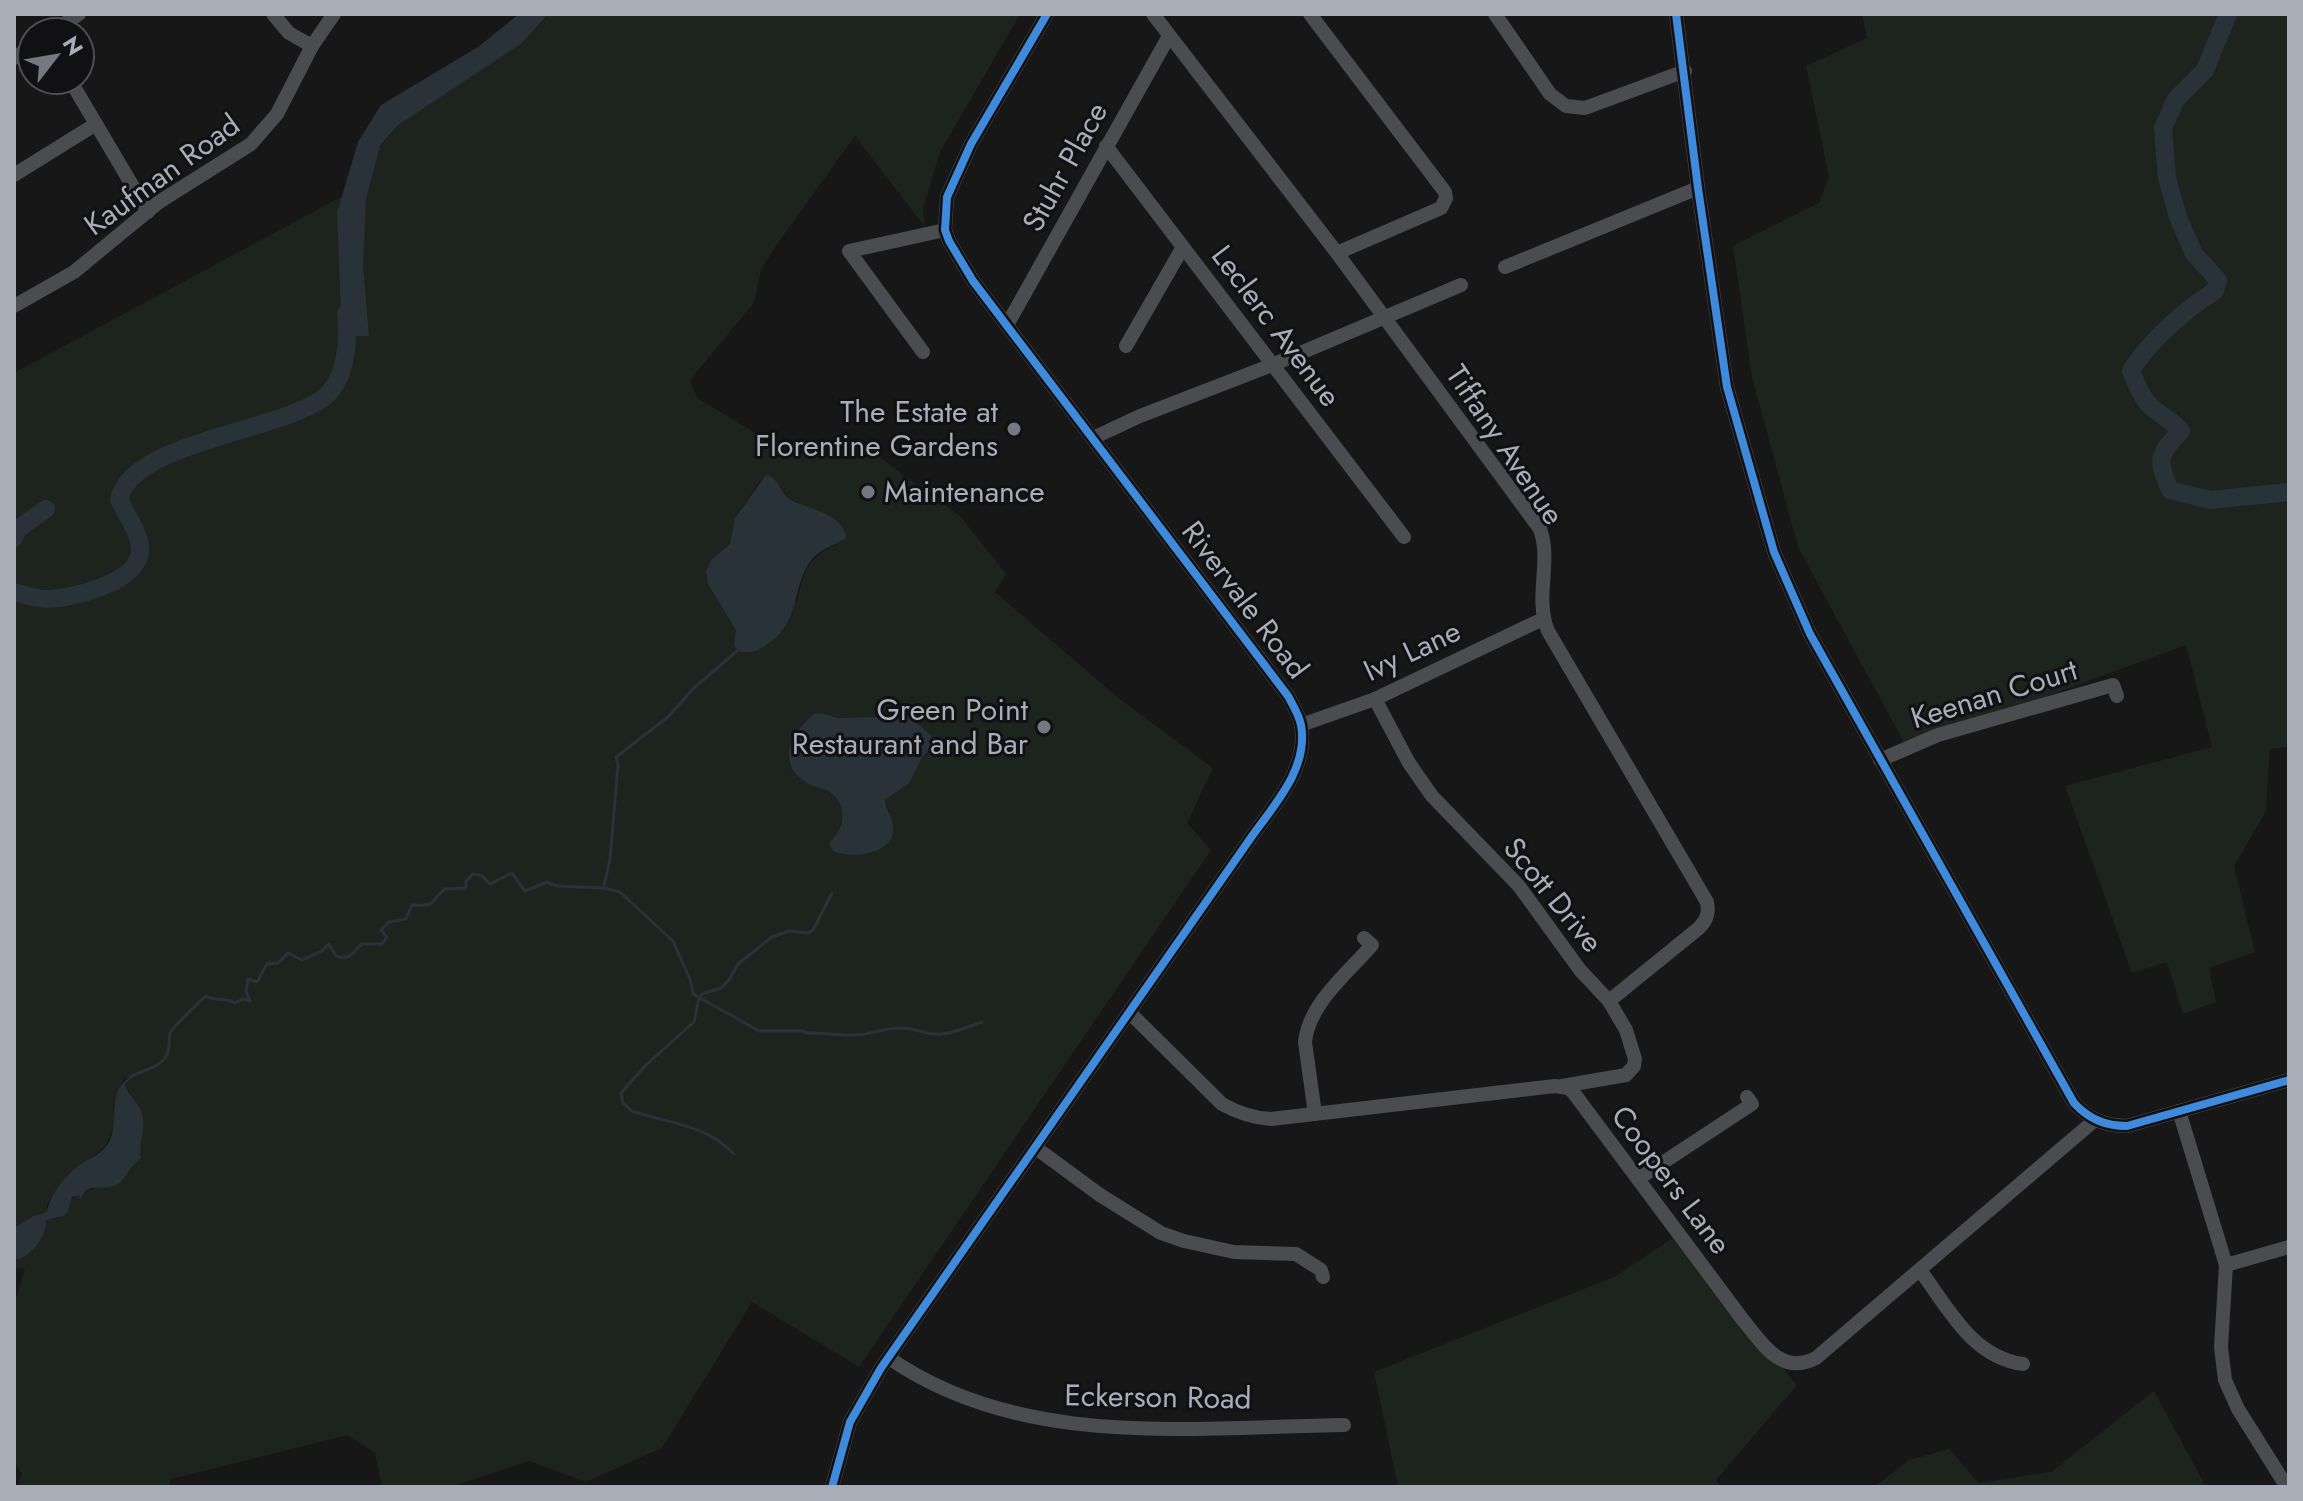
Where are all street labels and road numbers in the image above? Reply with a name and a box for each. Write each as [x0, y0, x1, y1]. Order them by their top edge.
street label: Stuhr Place [1011, 94, 1118, 239]
street label: Kaufman Road [75, 103, 248, 246]
street label: Leclerc Avenue [1201, 236, 1351, 415]
street label: Tiffany Avenue [1436, 356, 1575, 533]
street label: Rivervale Road [1172, 512, 1319, 688]
street label: Ivy Lane [1356, 609, 1467, 692]
street label: Keenan Court [1905, 648, 2083, 739]
street label: Scott Drive [1493, 828, 1613, 962]
street label: Coopers Lane [1601, 1096, 1742, 1263]
street label: Eckerson Road [1064, 1373, 1252, 1420]

